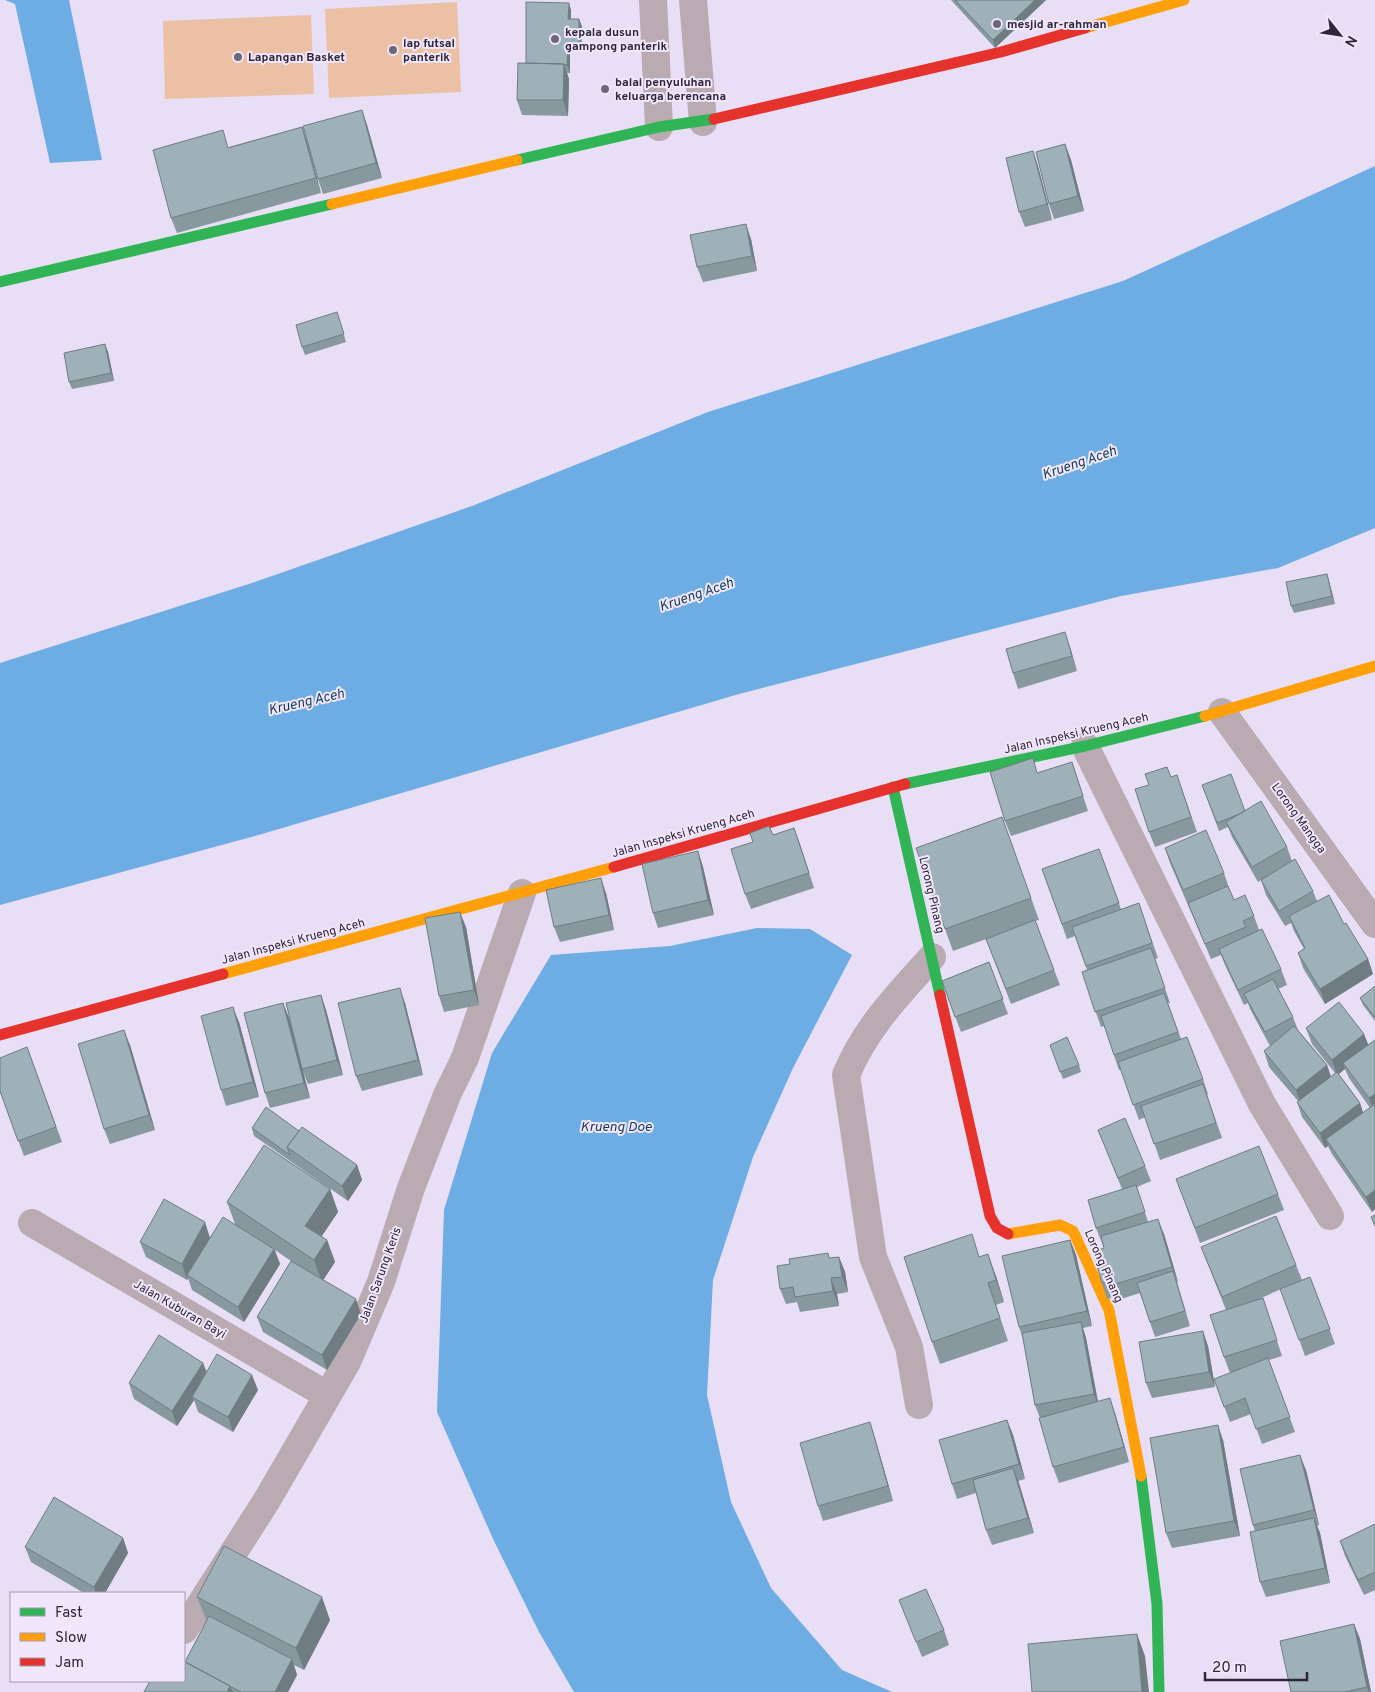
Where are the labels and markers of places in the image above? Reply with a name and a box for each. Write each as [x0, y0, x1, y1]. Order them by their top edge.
place label: mesjid ar-rahman [1007, 17, 1107, 33]
marker: mesjid ar-rahman [991, 18, 1003, 30]
place label: kepala dusun gampong panterik [565, 25, 667, 55]
marker: kepala dusun gampong panterik [549, 33, 561, 45]
place label: lap futsal panterik [403, 36, 455, 66]
marker: lap futsal panterik [387, 44, 399, 56]
place label: Lapangan Basket [248, 50, 345, 66]
marker: Lapangan Basket [232, 51, 244, 63]
place label: balai penyuluhan keluarga berencana [615, 75, 726, 105]
marker: balai penyuluhan keluarga berencana [599, 83, 611, 95]

